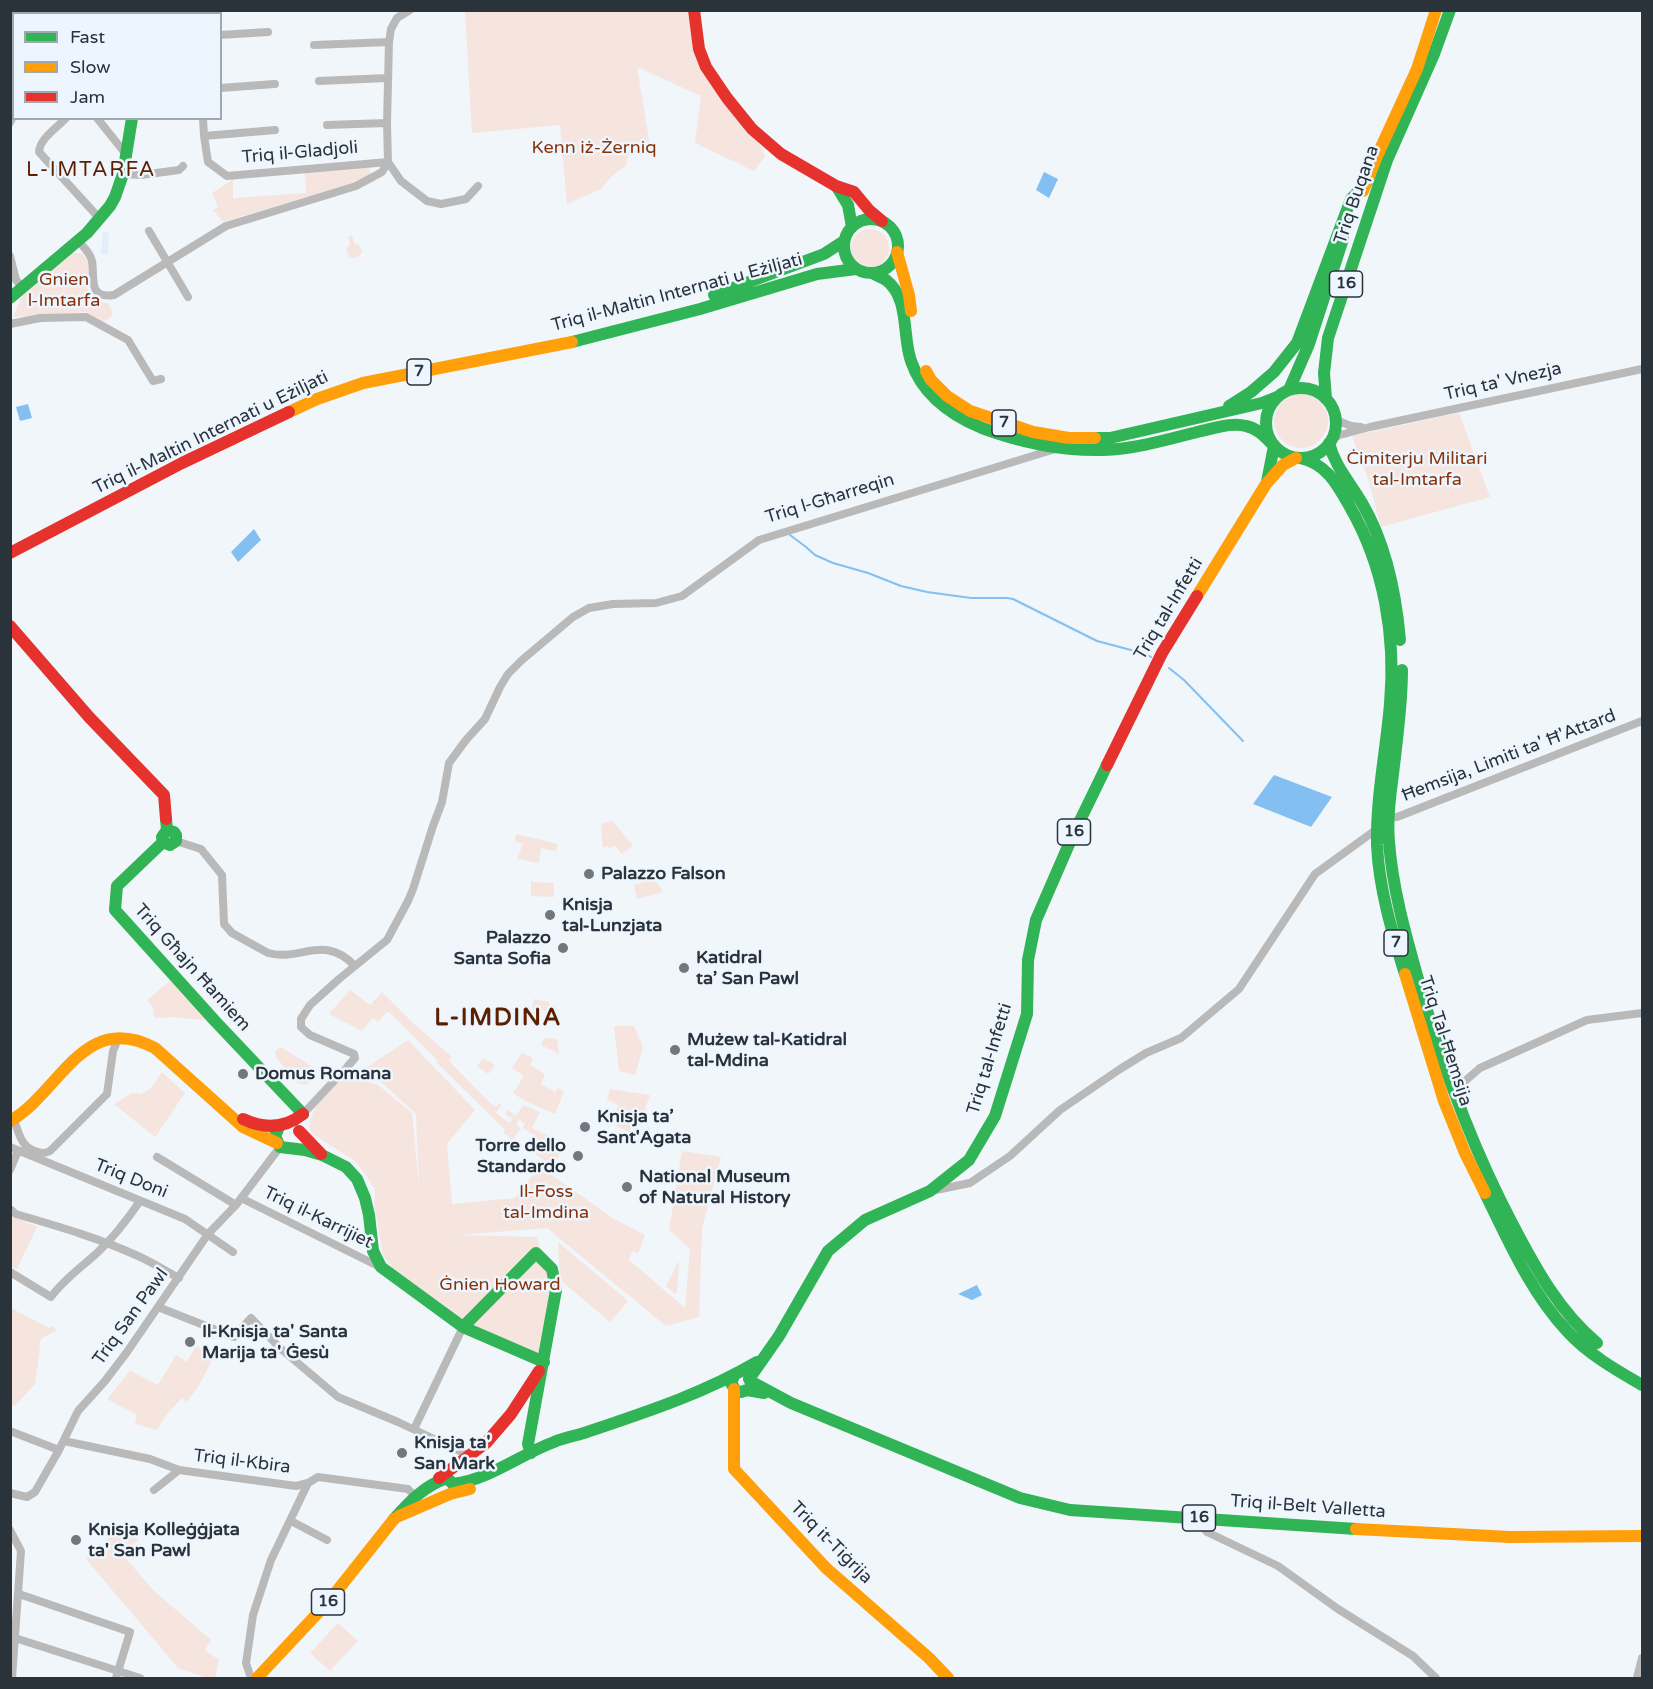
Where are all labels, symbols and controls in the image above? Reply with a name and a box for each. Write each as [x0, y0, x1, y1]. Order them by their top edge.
legend [12, 12, 222, 120]
text: Fast [70, 26, 105, 48]
text: Slow [70, 56, 111, 78]
text: Jam [70, 86, 105, 108]
street label: Triq il-Gladjoli [241, 137, 359, 169]
park label: Kenn iż-Żerniq [531, 137, 657, 159]
street label: Triq Buqana [1330, 143, 1384, 247]
district label: L-IMTARFA [26, 157, 156, 183]
street label: Triq il-Maltin Internati u Eżiljati [549, 249, 805, 337]
park label: Gnien l-Imtarfa [28, 269, 100, 312]
road number: 16 [1330, 271, 1362, 297]
street label: Triq ta' Vnezja [1442, 358, 1564, 406]
road number: 7 [407, 359, 431, 385]
street label: Triq il-Maltin Internati u Eżiljati [90, 367, 332, 499]
road number: 7 [992, 410, 1016, 436]
park label: Ċimiterju Militari tal-Imtarfa [1346, 448, 1488, 490]
street label: Triq l-Għarreqin [763, 469, 897, 529]
street label: Triq tal-Infetti [1130, 554, 1208, 664]
street label: Ħemsija, Limiti ta' Ħ'Attard [1399, 705, 1619, 807]
road number: 16 [1058, 819, 1090, 845]
place label: Palazzo Falson [601, 863, 726, 885]
marker: Palazzo Falson [582, 867, 596, 881]
place label: Knisja tal-Lunzjata [562, 894, 662, 936]
street label: Triq Għajn Ħamiem [129, 900, 255, 1036]
marker: Knisja tal-Lunzjata [543, 908, 557, 922]
place label: Palazzo Santa Sofia [454, 927, 551, 970]
road number: 7 [1384, 930, 1408, 956]
marker: Palazzo Santa Sofia [556, 941, 570, 955]
place label: Katidral ta’ San Pawl [696, 947, 799, 990]
marker: Katidral ta’ San Pawl [677, 961, 691, 975]
street label: Triq Tal-Ħemsija [1414, 973, 1476, 1109]
street label: Triq tal-Infetti [963, 1001, 1017, 1117]
district label: L-IMDINA [434, 1005, 562, 1033]
place label: Mużew tal-Katidral tal-Mdina [687, 1029, 847, 1072]
marker: Mużew tal-Katidral tal-Mdina [668, 1043, 682, 1057]
place label: Domus Romana [255, 1063, 391, 1085]
marker: Domus Romana [236, 1067, 250, 1081]
place label: Knisja ta’ Sant'Agata [597, 1106, 691, 1148]
marker: Knisja ta’ Sant'Agata [578, 1120, 592, 1134]
place label: Torre dello Standardo [475, 1135, 566, 1178]
marker: Torre dello Standardo [571, 1149, 585, 1163]
street label: Triq Doni [91, 1155, 171, 1203]
place label: National Museum of Natural History [639, 1166, 790, 1208]
marker: National Museum of Natural History [620, 1180, 634, 1194]
park label: Il-Foss tal-Imdina [503, 1181, 589, 1224]
street label: Triq il-Karrijiet [260, 1182, 376, 1254]
street label: Triq San Pawl [89, 1264, 173, 1370]
park label: Ġnien Howard [439, 1274, 561, 1296]
place label: Il-Knisja ta' Santa Marija ta' Ġesù [202, 1321, 348, 1364]
marker: Il-Knisja ta' Santa Marija ta' Ġesù [183, 1335, 197, 1349]
place label: Knisja ta' San Mark [414, 1432, 495, 1474]
street label: Triq il-Kbira [192, 1445, 292, 1479]
marker: Knisja ta' San Mark [395, 1446, 409, 1460]
street label: Triq il-Belt Valletta [1230, 1491, 1386, 1523]
street label: Triq it-Tiġrija [785, 1497, 877, 1589]
road number: 16 [1182, 1505, 1216, 1531]
place label: Knisja Kolleġġjata ta' San Pawl [88, 1519, 240, 1562]
marker: Knisja Kolleġġjata ta' San Pawl [69, 1533, 83, 1547]
road number: 16 [312, 1589, 344, 1615]

